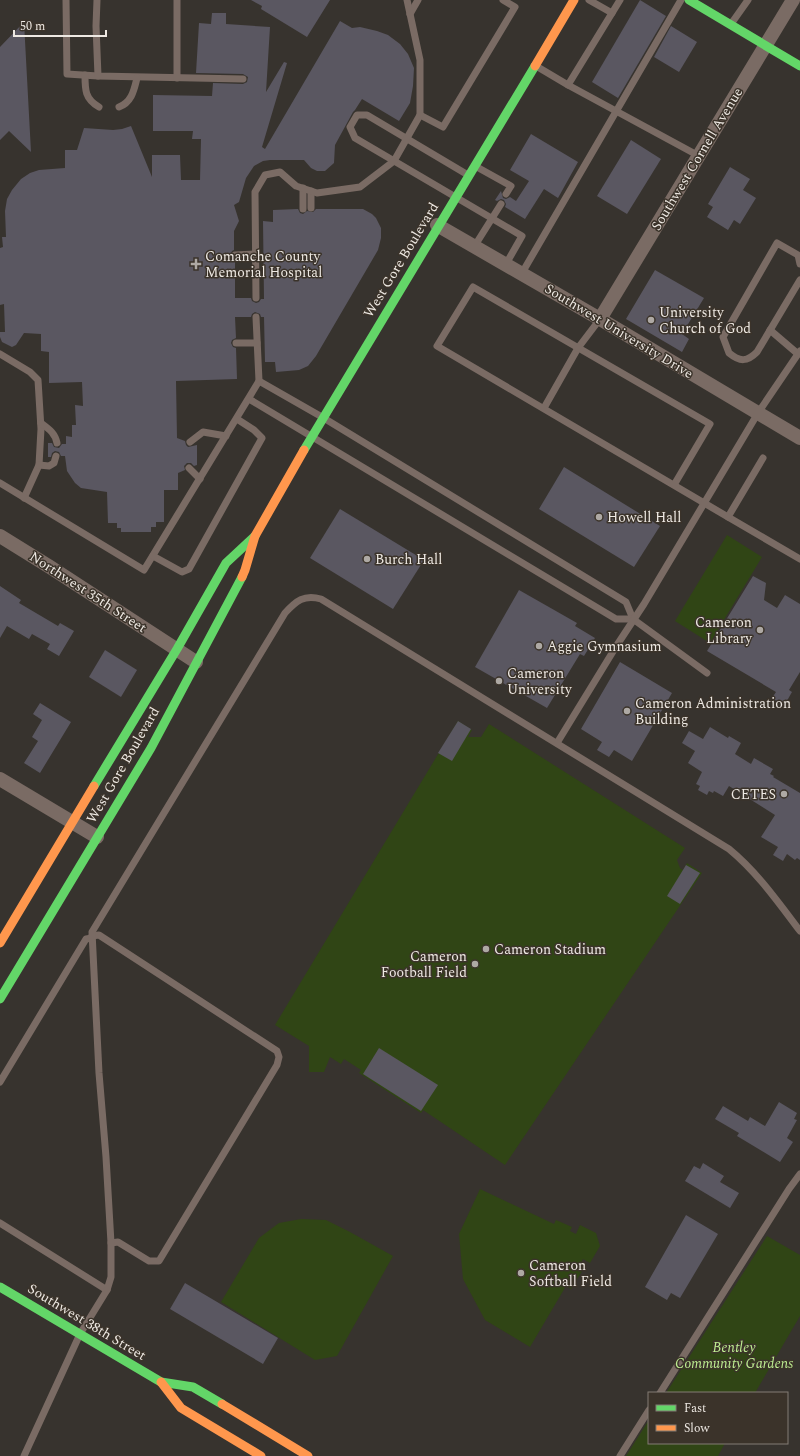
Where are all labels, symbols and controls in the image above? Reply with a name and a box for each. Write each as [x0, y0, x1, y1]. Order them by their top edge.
scale bar [14, 12, 106, 38]
text: 50 m [20, 17, 45, 36]
street label: Southwest Cornell Avenue [646, 83, 748, 235]
street label: West Gore Boulevard [358, 198, 444, 322]
place label: Comanche County Memorial Hospital [205, 246, 322, 283]
marker: Comanche County Memorial Hospital [190, 258, 202, 270]
street label: Southwest University Drive [541, 278, 698, 384]
place label: University Church of God [659, 302, 751, 339]
marker: University Church of God [646, 315, 656, 325]
place label: Howell Hall [607, 507, 681, 528]
marker: Howell Hall [594, 512, 604, 522]
street label: Northwest 35th Street [25, 546, 151, 638]
place label: Burch Hall [375, 549, 442, 570]
marker: Burch Hall [362, 554, 372, 564]
place label: Cameron Library [695, 612, 753, 649]
marker: Cameron Library [755, 625, 765, 635]
place label: Aggie Gymnasium [547, 636, 662, 657]
marker: Aggie Gymnasium [534, 641, 544, 651]
place label: Cameron University [507, 663, 573, 700]
marker: Cameron University [494, 676, 504, 686]
place label: Cameron Administration Building [635, 693, 791, 730]
street label: West Gore Boulevard [81, 703, 165, 827]
marker: Cameron Administration Building [622, 706, 632, 716]
place label: CETES [731, 784, 776, 805]
marker: CETES [779, 789, 789, 799]
place label: Cameron Stadium [494, 939, 606, 960]
marker: Cameron Stadium [481, 944, 491, 954]
place label: Cameron Football Field [381, 946, 467, 983]
marker: Cameron Football Field [470, 959, 480, 969]
place label: Cameron Softball Field [529, 1255, 612, 1292]
marker: Cameron Softball Field [516, 1268, 526, 1278]
street label: Southwest 38th Street [24, 1278, 150, 1366]
park label: Bentley Community Gardens [675, 1337, 793, 1374]
legend [648, 1392, 788, 1444]
text: Fast [684, 1399, 706, 1418]
text: Slow [684, 1419, 710, 1438]

